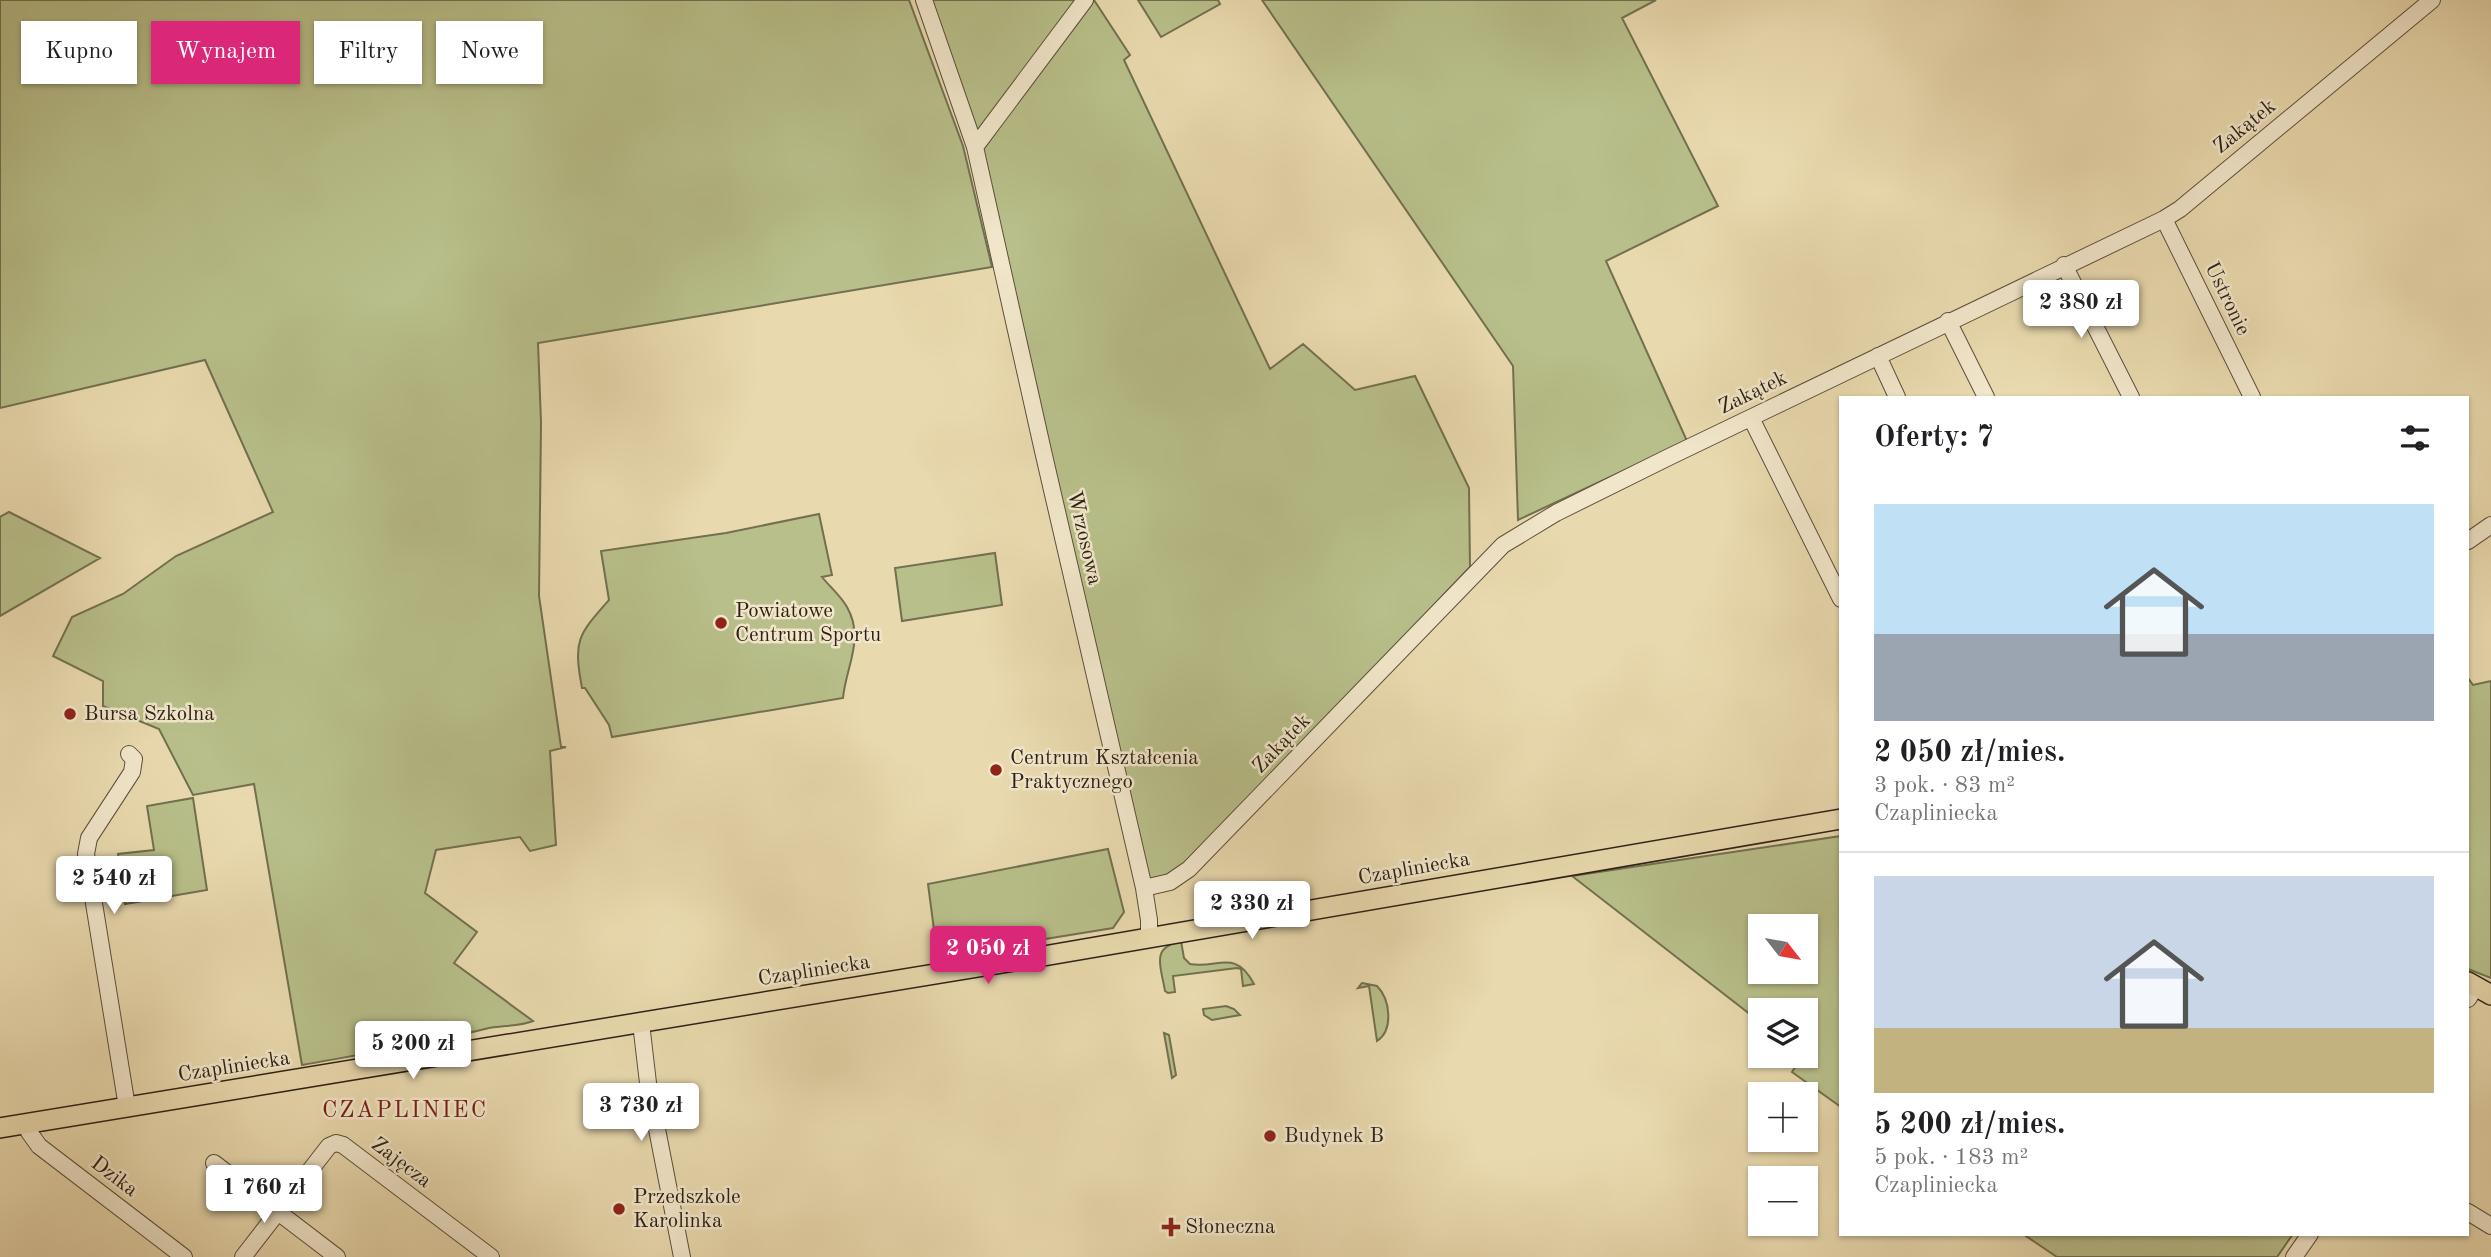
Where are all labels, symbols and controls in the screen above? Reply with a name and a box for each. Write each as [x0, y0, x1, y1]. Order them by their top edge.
chip: Kupno [21, 21, 137, 84]
chip: Wynajem [151, 21, 300, 84]
chip: Filtry [314, 21, 422, 84]
chip: Nowe [436, 21, 543, 84]
street label: Zakątek [2210, 96, 2280, 158]
street label: Ustronie [2200, 259, 2254, 339]
pin: 2 380 zł [2009, 280, 2153, 340]
text: 2 380 zł [2039, 291, 2123, 314]
street label: Zakątek [1715, 367, 1791, 419]
icon: filters [2396, 419, 2434, 457]
text: Oferty: 7 [1874, 423, 1994, 453]
street label: Wrzosowa [1063, 489, 1105, 587]
icon: home [2091, 549, 2217, 675]
place label: Powiatowe Centrum Sportu [735, 601, 881, 646]
marker: Powiatowe Centrum Sportu [713, 615, 729, 631]
place label: Bursa Szkolna [84, 704, 215, 725]
marker: Bursa Szkolna [62, 706, 78, 722]
street label: Zakątek [1249, 710, 1315, 778]
text: 2 050 zł/mies. [1874, 738, 2065, 768]
place label: Centrum Kształcenia Praktycznego [1010, 748, 1199, 793]
marker: Centrum Kształcenia Praktycznego [988, 762, 1004, 778]
text: 3 pok. · 83 m² [1874, 774, 2015, 797]
text: Czapliniecka [1874, 802, 1998, 825]
street label: Czapliniecka [1357, 849, 1471, 889]
pin: 2 540 zł [42, 856, 186, 916]
text: 2 540 zł [72, 867, 156, 890]
pin: 2 330 zł [1180, 881, 1324, 941]
text: 2 330 zł [1210, 892, 1294, 915]
north arrow [1748, 914, 1818, 984]
map controls [1748, 914, 1818, 1236]
icon: home [2091, 921, 2217, 1047]
pin: 2 050 zł [916, 926, 1060, 986]
text: 2 050 zł [946, 937, 1030, 960]
street label: Czapliniecka [757, 952, 871, 990]
button: layers [1748, 998, 1818, 1068]
pin: 5 200 zł [341, 1021, 485, 1081]
text: 5 200 zł [371, 1032, 455, 1055]
street label: Czapliniecka [177, 1048, 291, 1086]
button: + [1748, 1082, 1818, 1152]
pin: 3 730 zł [569, 1084, 713, 1143]
text: 3 730 zł [599, 1094, 683, 1117]
district label: CZAPLINIEC [322, 1099, 488, 1122]
text: 5 200 zł/mies. [1874, 1110, 2065, 1140]
place label: Budynek B [1284, 1126, 1384, 1147]
marker: Budynek B [1262, 1128, 1278, 1144]
street label: Zajęcza [367, 1134, 435, 1192]
text: 5 pok. · 183 m² [1874, 1146, 2028, 1169]
street label: Dzika [87, 1153, 141, 1201]
pin: 1 760 zł [192, 1166, 336, 1225]
button: − [1748, 1166, 1818, 1236]
text: Czapliniecka [1874, 1174, 1998, 1197]
text: 1 760 zł [222, 1176, 306, 1199]
place label: Przedszkole Karolinka [633, 1187, 741, 1232]
marker: Przedszkole Karolinka [611, 1201, 627, 1217]
place label: Słoneczna [1185, 1217, 1275, 1238]
marker: Słoneczna [1163, 1219, 1179, 1235]

